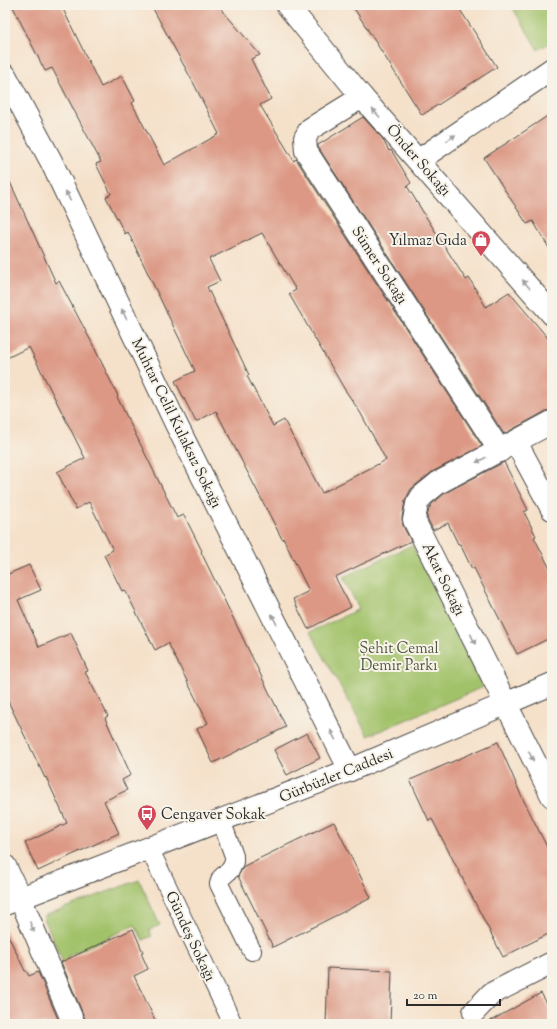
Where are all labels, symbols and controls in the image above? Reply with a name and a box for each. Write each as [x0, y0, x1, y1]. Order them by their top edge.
one-way arrow [372, 107, 381, 118]
street label: Önder Sokağı [381, 120, 456, 202]
one-way arrow [446, 134, 456, 142]
one-way arrow [65, 191, 71, 202]
street label: Sümer Sokağı [346, 223, 412, 309]
shop icon: Yılmaz Gıda [470, 229, 492, 257]
place label: Yılmaz Gıda [389, 231, 467, 252]
one-way arrow [522, 279, 531, 290]
one-way arrow [121, 308, 127, 320]
street label: Muhtar Celil Kulaksız Sokağı [125, 335, 226, 512]
one-way arrow [475, 457, 487, 464]
street label: Akat Sokağı [416, 540, 469, 620]
one-way arrow [271, 613, 277, 624]
one-way arrow [470, 634, 477, 645]
park label: Şehit Cemal Demir Parkı [359, 639, 439, 677]
one-way arrow [329, 729, 336, 741]
street label: Gürbüzler Caddesi [276, 744, 397, 809]
one-way arrow [528, 750, 535, 761]
bus stop icon: Cengaver Sokak [136, 803, 158, 831]
place label: Cengaver Sokak [161, 805, 266, 826]
street label: Gündeş Sokağı [160, 888, 220, 985]
one-way arrow [30, 922, 36, 934]
scale bar [407, 981, 500, 1007]
text: 20 m [413, 987, 438, 1005]

